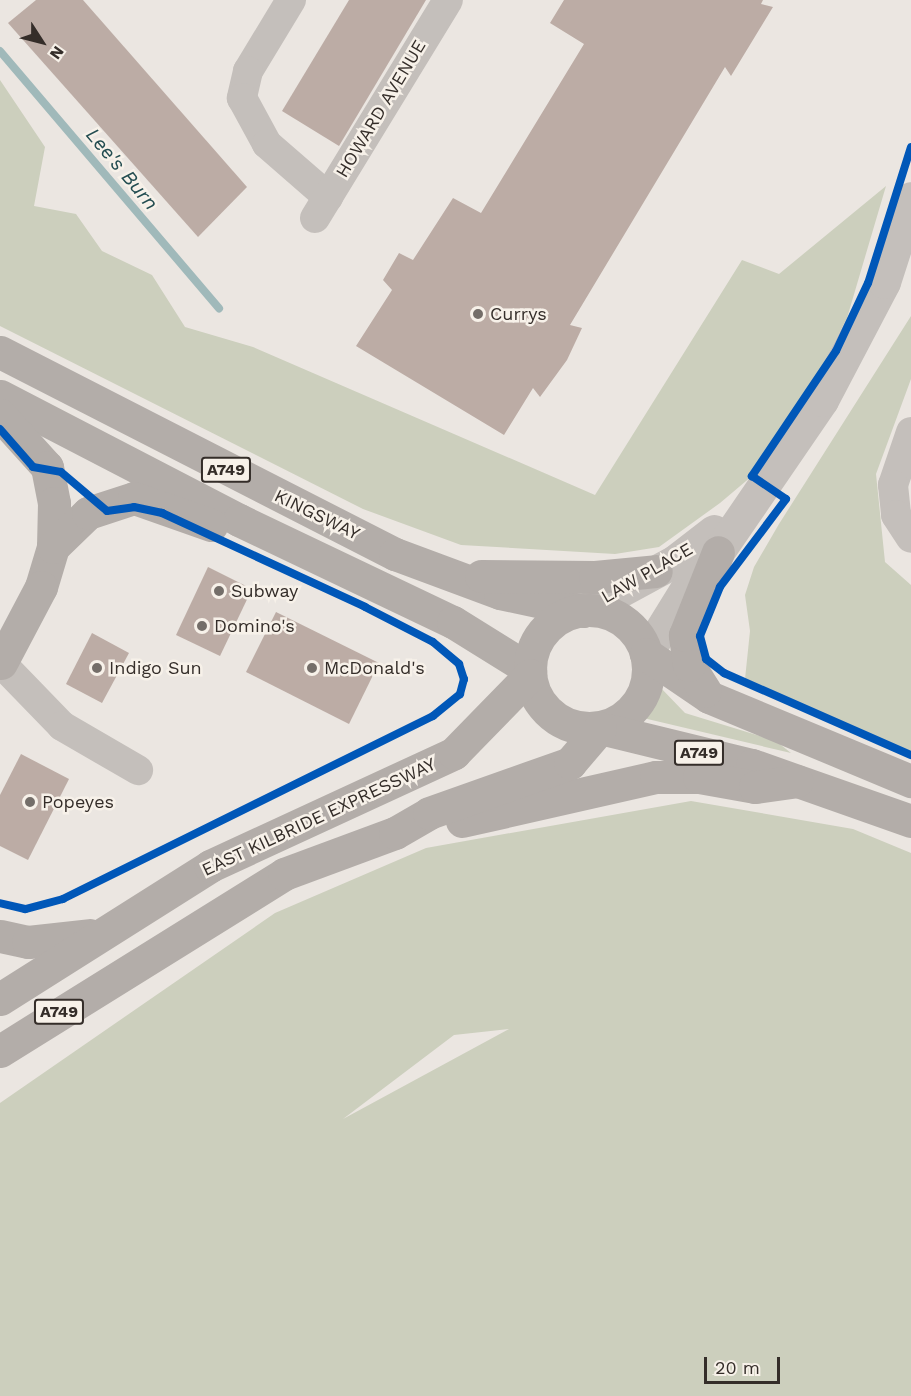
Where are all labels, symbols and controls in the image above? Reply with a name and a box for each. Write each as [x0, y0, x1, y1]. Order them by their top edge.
north arrow [12, 12, 72, 72]
street label: HOWARD AVENUE [331, 36, 431, 182]
text: N [46, 42, 68, 63]
water label: Lee's Burn [81, 123, 163, 215]
place label: Currys [490, 303, 547, 325]
marker: Currys [471, 307, 485, 321]
road number: A749 [200, 457, 252, 483]
street label: KINGSWAY [271, 485, 363, 545]
street label: LAW PLACE [597, 538, 697, 608]
place label: Subway [231, 580, 298, 602]
marker: Subway [212, 584, 226, 598]
place label: Domino's [214, 615, 295, 637]
marker: Domino's [195, 619, 209, 633]
place label: Indigo Sun [109, 657, 202, 679]
place label: McDonald's [324, 657, 425, 679]
marker: Indigo Sun [90, 661, 104, 675]
marker: McDonald's [305, 661, 319, 675]
road number: A749 [674, 740, 724, 766]
street label: EAST KILBRIDE EXPRESSWAY [198, 753, 440, 881]
place label: Popeyes [42, 791, 114, 813]
marker: Popeyes [23, 795, 37, 809]
road number: A749 [34, 999, 84, 1025]
scale bar [707, 1345, 784, 1383]
text: 20 m [715, 1357, 760, 1378]

